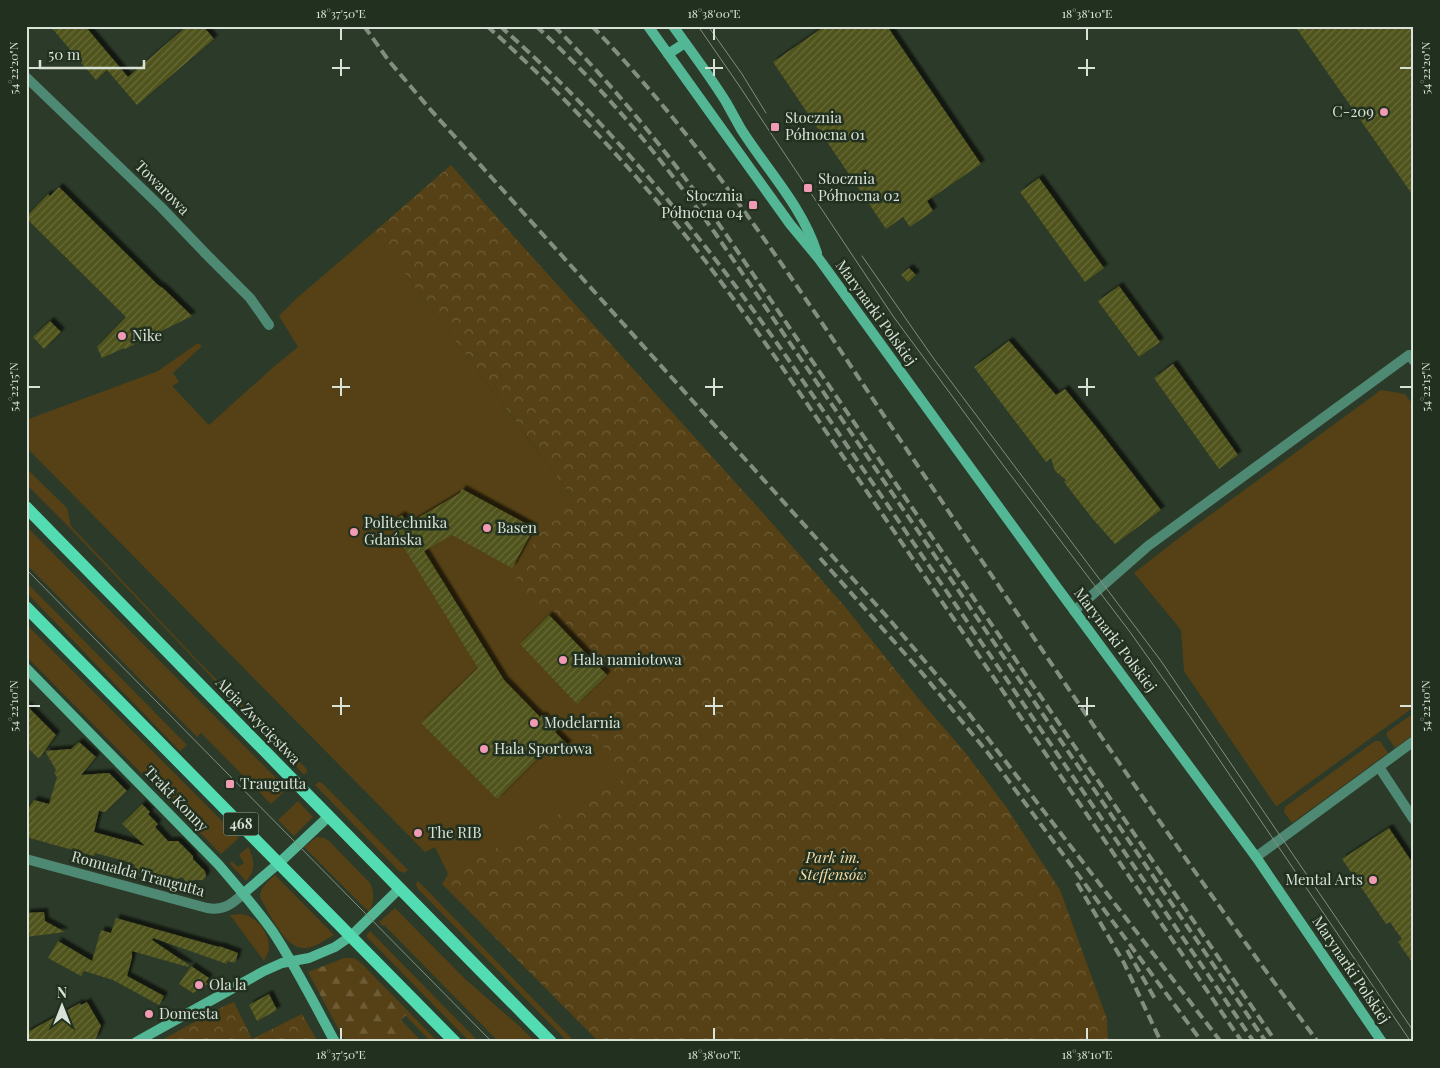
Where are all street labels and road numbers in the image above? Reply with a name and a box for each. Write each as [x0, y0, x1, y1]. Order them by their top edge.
street label: Towarowa [131, 156, 195, 219]
street label: Marynarki Polskiej [832, 256, 922, 369]
street label: Marynarki Polskiej [1070, 583, 1162, 696]
street label: Aleja Zwycięstwa [211, 672, 306, 769]
street label: Trakt Konny [140, 761, 213, 836]
road number: 468 [224, 812, 258, 836]
street label: Romualda Traugutta [69, 846, 208, 901]
street label: Marynarki Polskiej [1308, 912, 1395, 1027]

